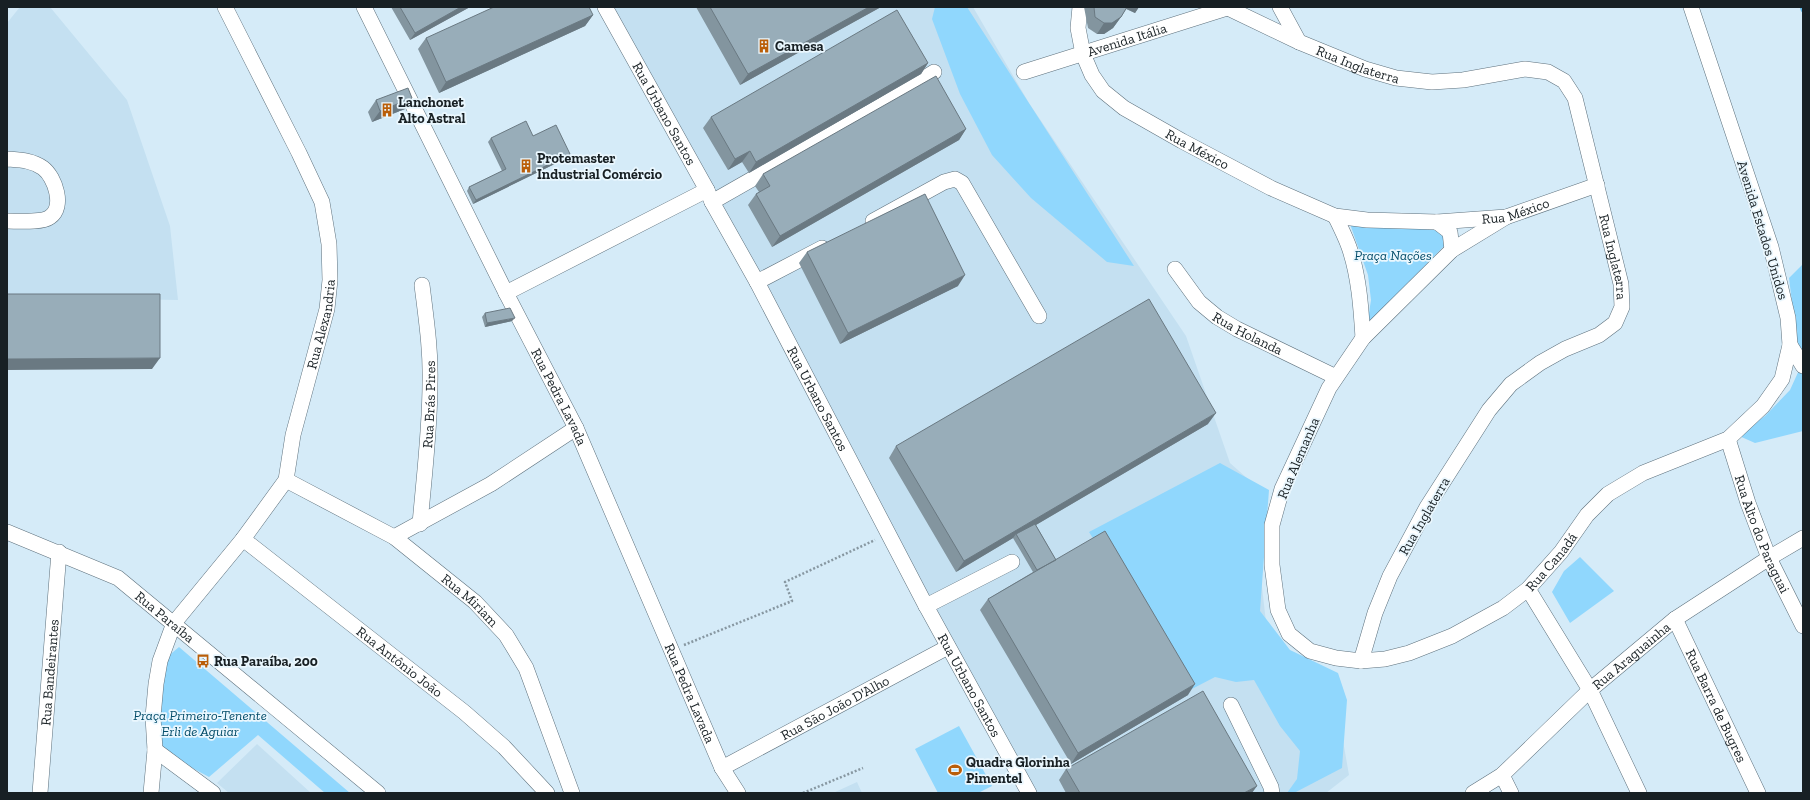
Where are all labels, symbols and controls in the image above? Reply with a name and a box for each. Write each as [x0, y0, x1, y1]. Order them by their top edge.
street label: Avenida Itália [1085, 19, 1169, 60]
building icon: Camesa [756, 38, 772, 54]
place label: Camesa [775, 38, 824, 55]
street label: Rua Inglaterra [1314, 42, 1402, 88]
street label: Rua Urbano Santos [628, 59, 700, 168]
place label: Lanchonet Alto Astral [398, 94, 466, 127]
building icon: Lanchonet Alto Astral [379, 102, 395, 118]
street label: Rua México [1162, 125, 1232, 173]
place label: Protemaster Industrial Comércio [537, 150, 663, 183]
building icon: Protemaster Industrial Comércio [518, 158, 534, 174]
street label: Avenida Estados Unidos [1733, 159, 1792, 302]
street label: Rua México [1481, 194, 1552, 228]
street label: Rua Inglaterra [1595, 212, 1630, 300]
park label: Praça Nações [1354, 247, 1432, 264]
street label: Rua Alexandria [303, 278, 339, 371]
street label: Rua Holanda [1209, 308, 1286, 359]
street label: Rua Urbano Santos [783, 344, 852, 454]
street label: Rua Pedra Lavada [527, 346, 591, 448]
street label: Rua Brás Pires [419, 360, 439, 449]
street label: Rua Alemanha [1274, 415, 1323, 501]
street label: Rua Alto do Paraguai [1731, 473, 1793, 596]
street label: Rua Inglaterra [1395, 474, 1454, 558]
street label: Rua Canadá [1522, 529, 1581, 595]
street label: Rua Miriam [438, 570, 502, 631]
street label: Rua Paraíba [131, 588, 198, 647]
street label: Rua Araguainha [1589, 618, 1674, 694]
street label: Rua Bandeirantes [37, 619, 63, 726]
street label: Rua Antônio João [353, 623, 446, 701]
street label: Rua Urbano Santos [934, 631, 1004, 740]
street label: Rua Pedra Lavada [661, 641, 718, 746]
street label: Rua Barra de Bugres [1682, 646, 1750, 765]
bus stop icon: Rua Paraíba, 200 [195, 653, 211, 669]
place label: Rua Paraíba, 200 [214, 653, 318, 670]
street label: Rua São João D'Alho [778, 672, 892, 744]
park label: Praça Primeiro-Tenente Erli de Aguiar [133, 707, 267, 740]
place label: Quadra Glorinha Pimentel [966, 754, 1070, 787]
sports icon: Quadra Glorinha Pimentel [947, 762, 963, 778]

